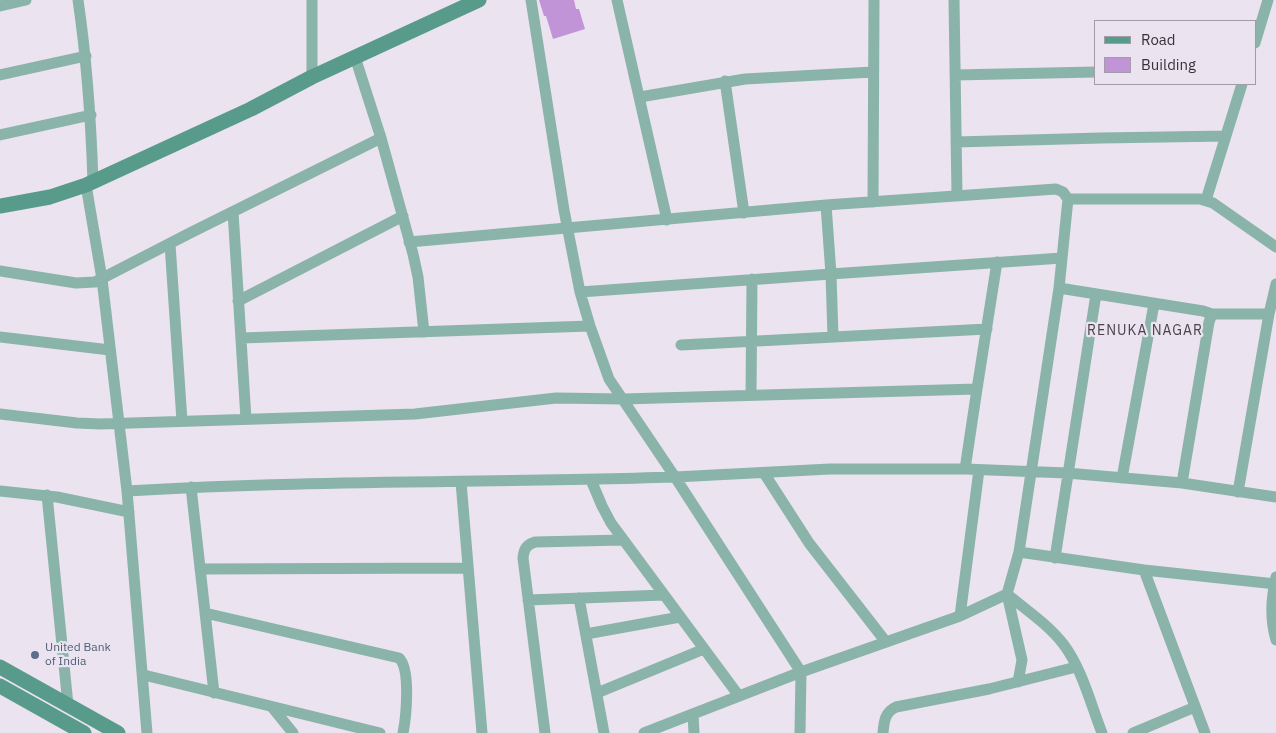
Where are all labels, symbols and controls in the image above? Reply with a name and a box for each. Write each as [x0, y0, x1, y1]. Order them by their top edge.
legend [1094, 20, 1256, 85]
text: Road [1141, 30, 1176, 49]
text: Building [1141, 55, 1196, 74]
district label: RENUKA NAGAR [1086, 323, 1204, 339]
place label: United Bank of India [45, 641, 111, 669]
marker: United Bank of India [29, 649, 41, 661]

